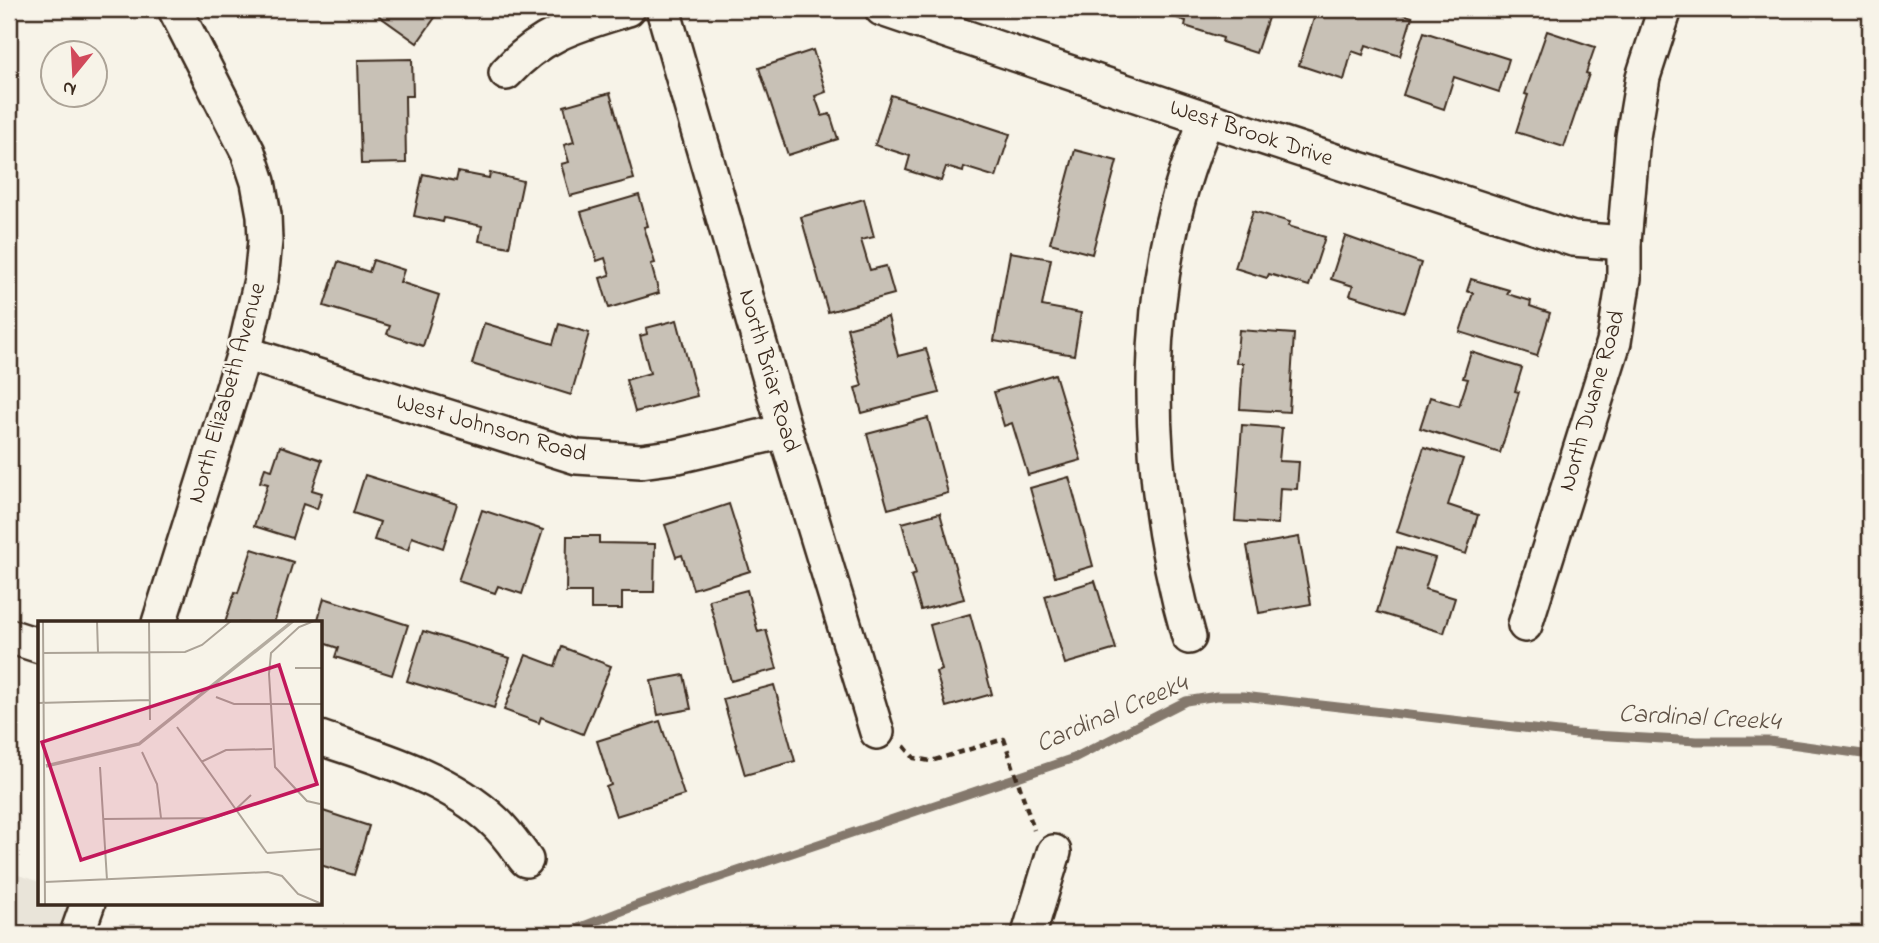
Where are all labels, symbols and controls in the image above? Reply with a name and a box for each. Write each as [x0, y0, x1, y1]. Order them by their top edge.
north arrow [38, 38, 108, 108]
text: N [59, 73, 80, 103]
street label: West Brook Drive [1165, 91, 1338, 177]
street label: North Elizabeth Avenue [180, 278, 276, 507]
street label: North Briar Road [728, 285, 808, 457]
street label: North Duane Road [1550, 306, 1636, 496]
street label: West Johnson Road [391, 385, 591, 473]
inset map [38, 621, 322, 904]
water label: Cardinal Creek4 [1030, 665, 1197, 764]
water label: Cardinal Creek4 [1618, 696, 1784, 742]

